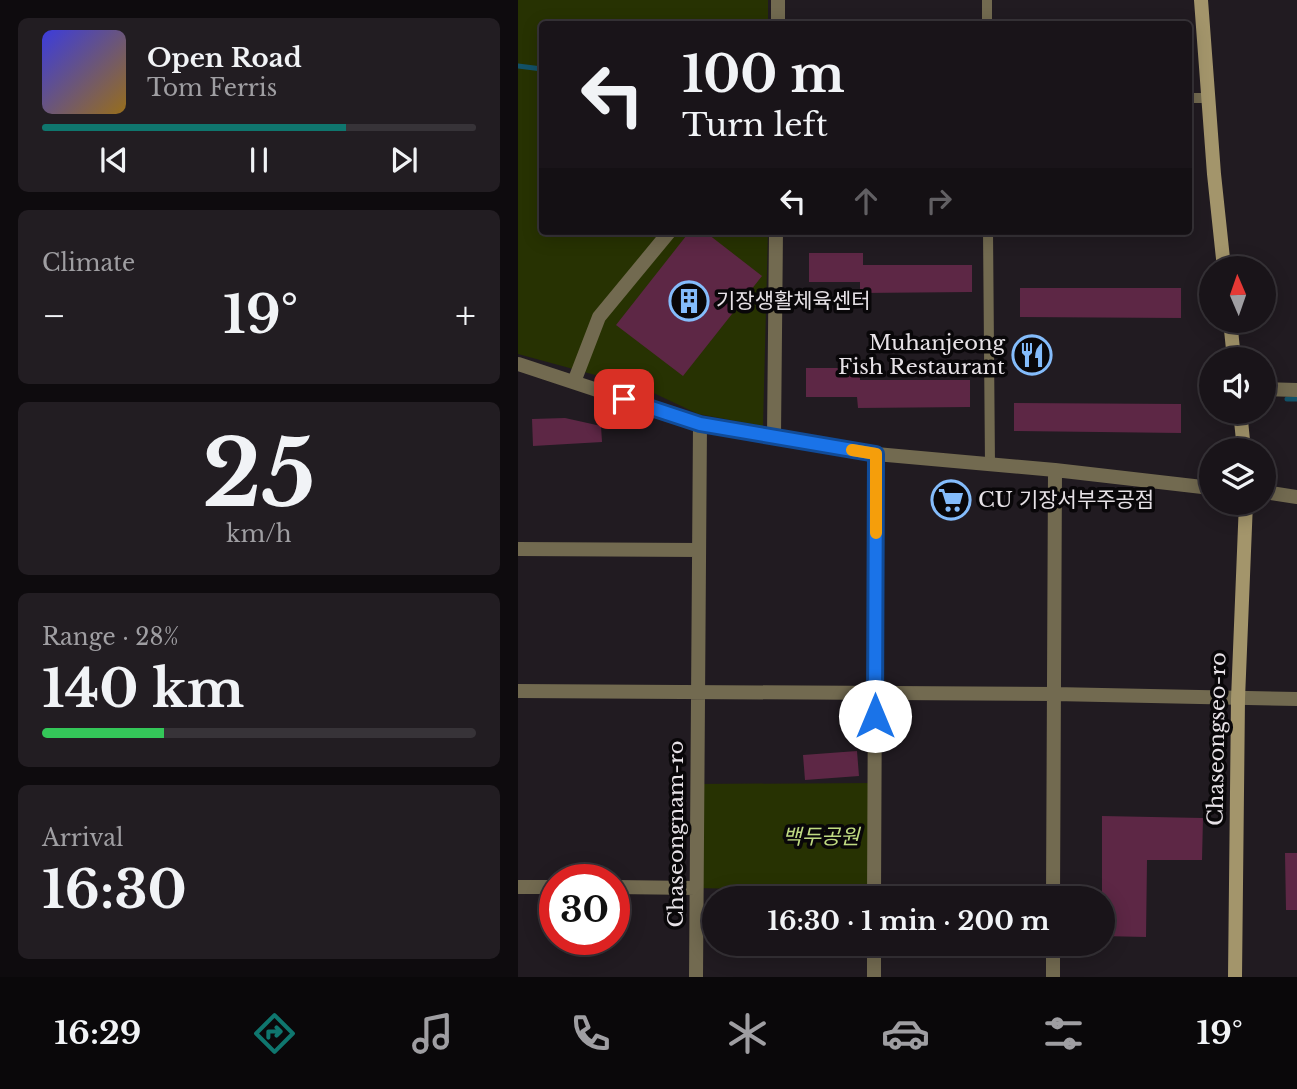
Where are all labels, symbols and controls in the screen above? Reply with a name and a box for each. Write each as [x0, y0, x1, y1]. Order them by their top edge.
text: Open Road [147, 42, 302, 74]
text: 100 m [682, 44, 845, 105]
icon: left [567, 49, 658, 140]
text: Tom Ferris [147, 74, 277, 102]
text: Turn left [682, 105, 828, 145]
icon: previous [95, 141, 133, 179]
icon: pause [240, 141, 278, 179]
icon: next [385, 141, 423, 179]
icon: left [774, 182, 812, 220]
icon: ahead [847, 182, 885, 220]
icon: right [920, 182, 958, 220]
text: Climate [42, 249, 135, 277]
north arrow [1199, 256, 1276, 332]
map controls [1199, 256, 1276, 515]
building icon: 기장생활체육센터 [668, 280, 710, 322]
text: 19° [223, 283, 298, 347]
place label: 기장생활체육센터 [716, 288, 871, 314]
text: − [42, 292, 66, 339]
text: + [455, 292, 476, 339]
place label: Muhanjeong Fish Restaurant [838, 330, 1005, 380]
restaurant icon: Muhanjeong Fish Restaurant [1011, 334, 1053, 376]
button: sound [1199, 347, 1276, 424]
pin [594, 369, 654, 429]
icon: arrive [605, 380, 643, 418]
text: 25 [202, 418, 316, 531]
button: layers [1199, 438, 1276, 515]
supermarket icon: CU 기장서부주공점 [930, 479, 972, 521]
place label: CU 기장서부주공점 [978, 487, 1154, 513]
text: km/h [226, 520, 292, 548]
text: Range · 28% [42, 623, 179, 651]
street label: Chaseongseo-ro [1202, 652, 1232, 826]
text: 140 km [42, 657, 244, 721]
position arrow [838, 679, 912, 753]
street label: Chaseongnam-ro [663, 740, 689, 928]
text: Arrival [42, 824, 123, 852]
park label: 백두공원 [782, 824, 861, 850]
text: 16:30 [42, 858, 187, 922]
speed limit sign: 30 [539, 864, 630, 955]
text: 16:30 · 1 min · 200 m [768, 905, 1049, 937]
icon: directions [250, 1009, 299, 1058]
icon: music [408, 1009, 457, 1058]
icon: phone [566, 1009, 615, 1058]
icon: climate [723, 1009, 772, 1058]
icon: car [881, 1009, 930, 1058]
icon: filters [1039, 1009, 1088, 1058]
text: 16:29 [54, 1013, 141, 1053]
text: 19° [1196, 1013, 1243, 1053]

